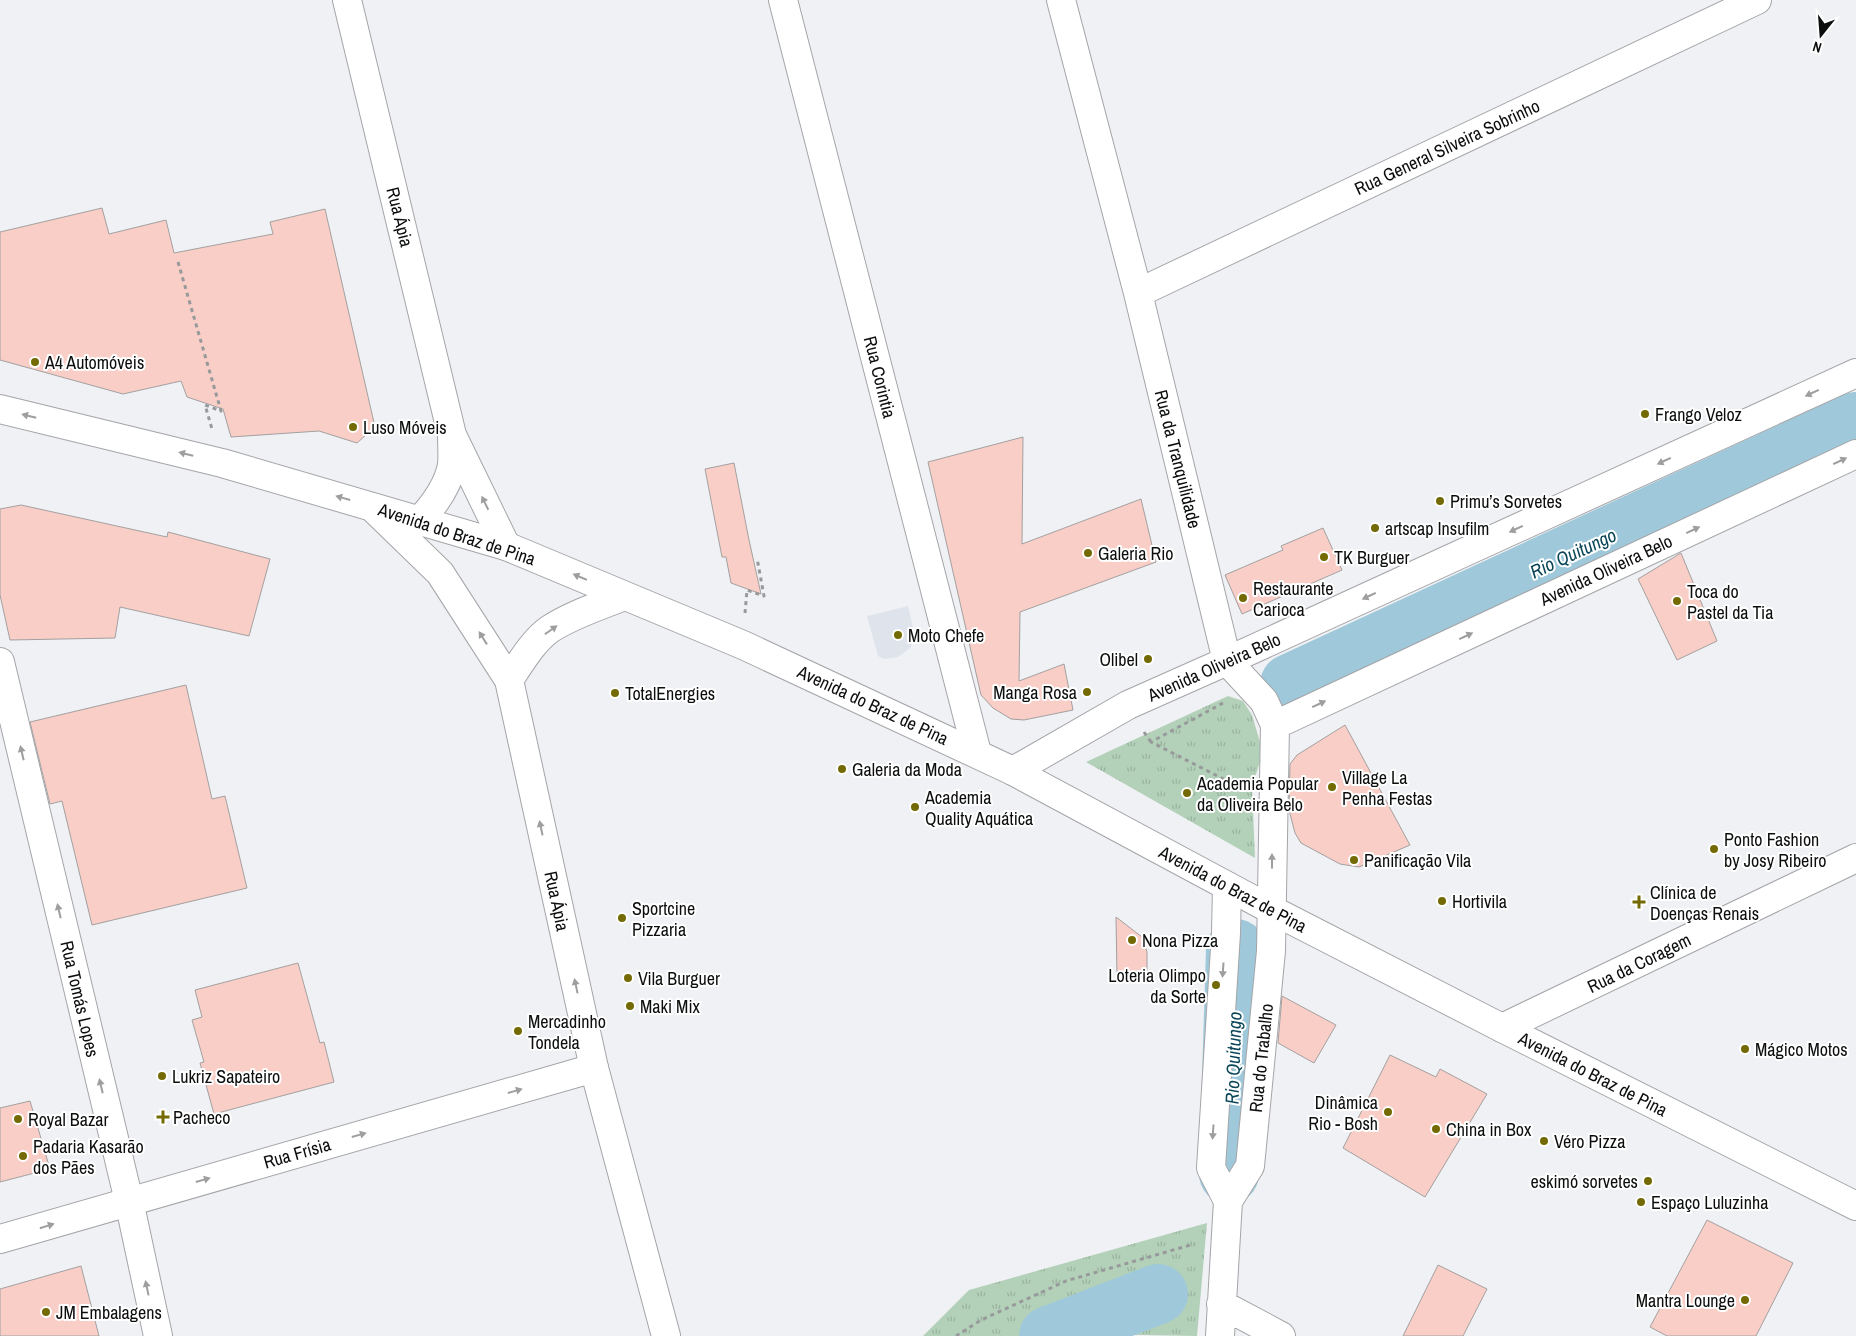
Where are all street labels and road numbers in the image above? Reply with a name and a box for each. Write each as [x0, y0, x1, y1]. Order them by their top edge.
street label: Rua General Silveira Sobrinho [1350, 93, 1544, 201]
street label: Rua Ápia [381, 185, 419, 249]
street label: Rua Corintia [858, 333, 902, 421]
street label: Rua da Tranquilidade [1149, 387, 1207, 531]
street label: Avenida do Braz de Pina [374, 496, 539, 571]
street label: Avenida Oliveira Belo [1535, 528, 1676, 612]
street label: Avenida Oliveira Belo [1143, 626, 1285, 708]
street label: Avenida do Braz de Pina [793, 659, 953, 751]
street label: Avenida do Braz de Pina [1154, 839, 1311, 939]
street label: Rua Ápia [538, 869, 576, 933]
street label: Rua da Coragem [1583, 927, 1695, 999]
street label: Rua Tomás Lopes [54, 938, 106, 1060]
street label: Rua do Trabalho [1243, 1002, 1279, 1114]
street label: Avenida do Braz de Pina [1513, 1025, 1672, 1122]
street label: Rua Frísia [260, 1131, 334, 1175]

